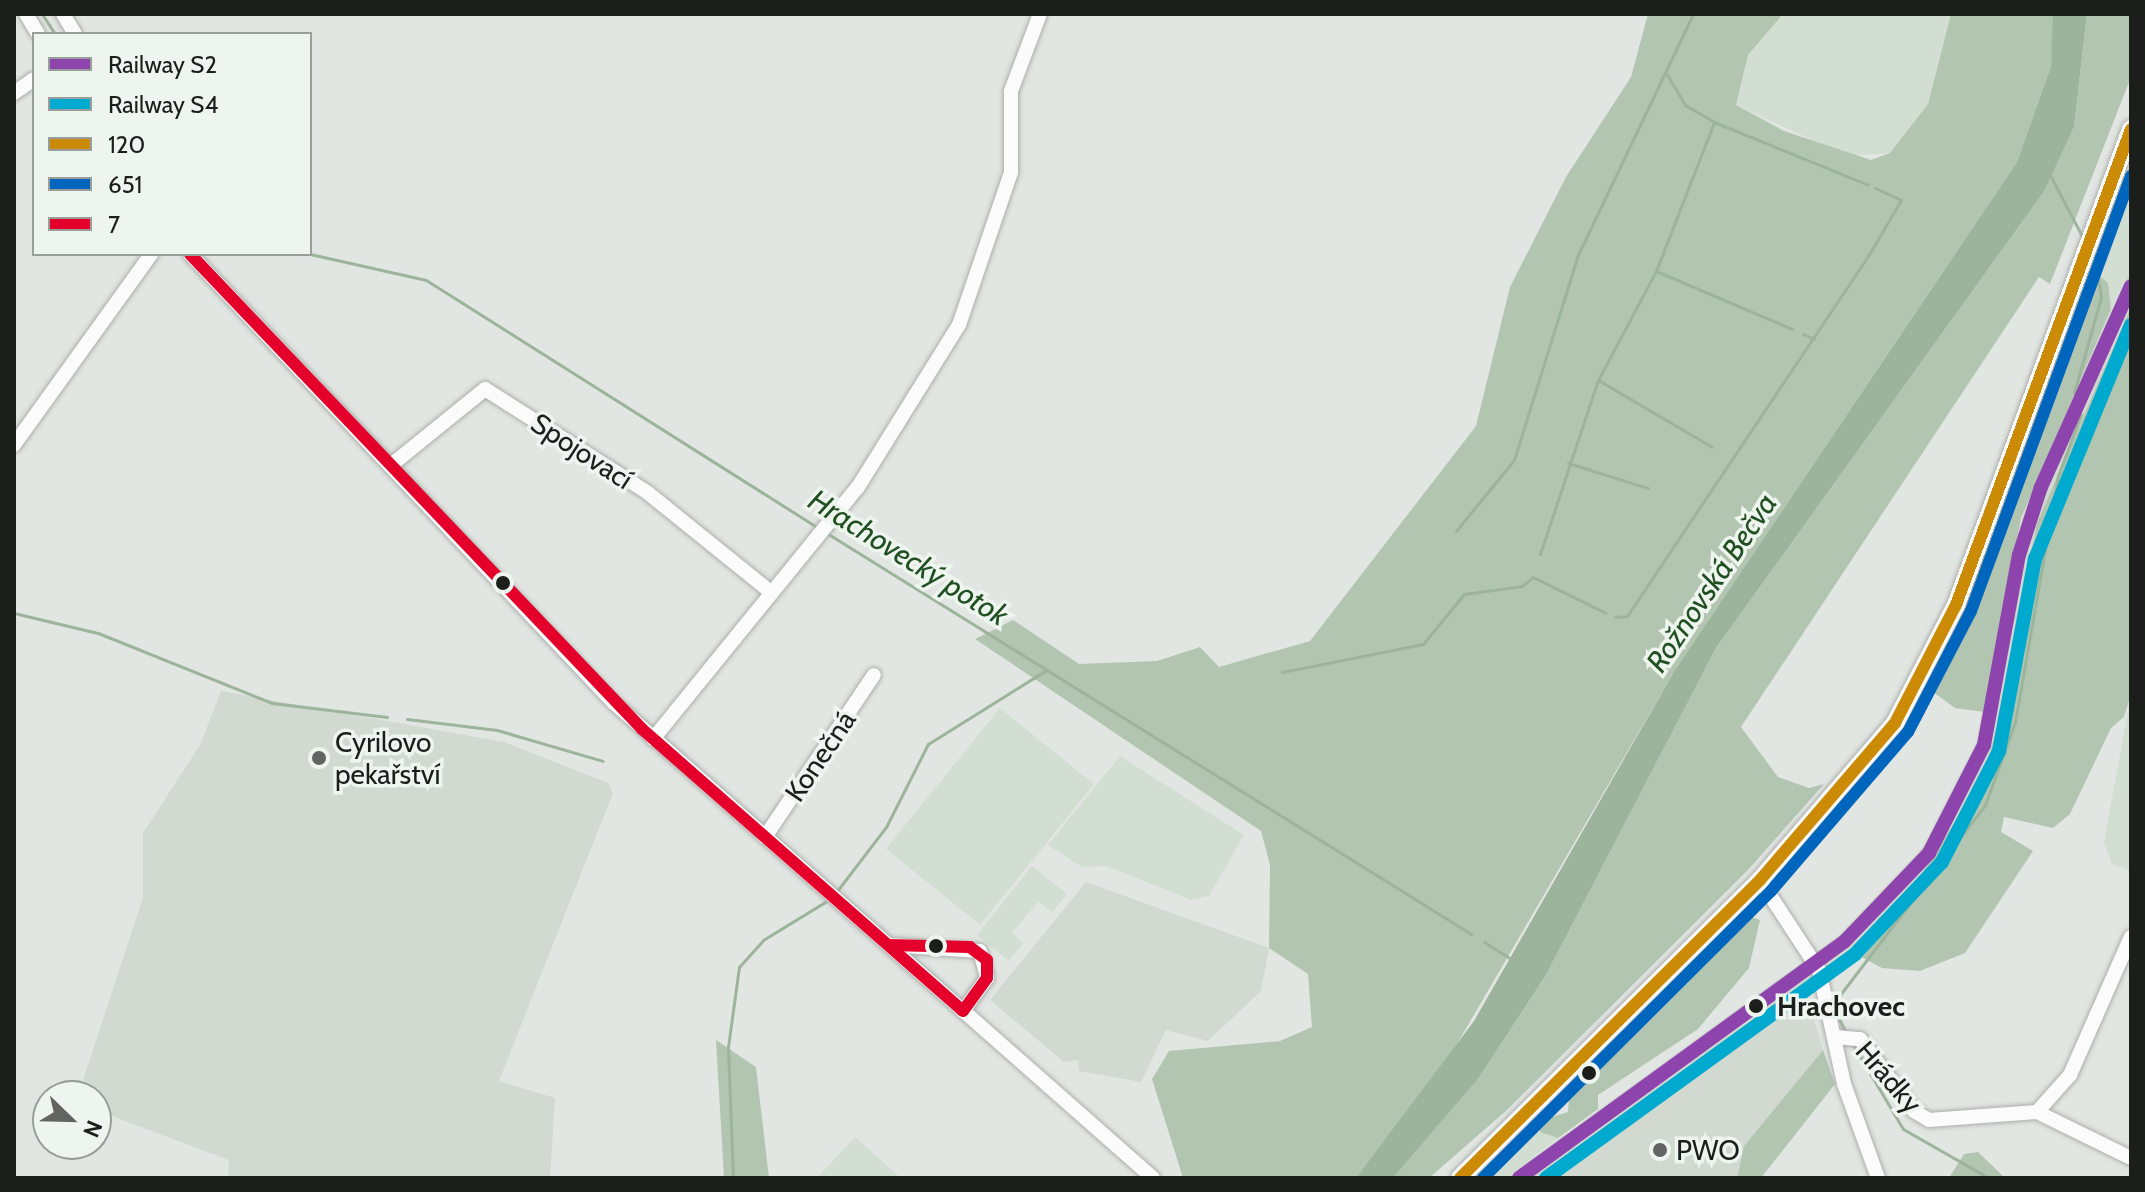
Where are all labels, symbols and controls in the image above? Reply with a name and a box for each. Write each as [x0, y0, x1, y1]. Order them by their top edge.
legend [32, 32, 312, 256]
text: Railway S2 [108, 50, 217, 79]
text: Railway S4 [108, 90, 218, 119]
text: 120 [108, 130, 145, 159]
text: 651 [108, 170, 142, 199]
text: 7 [108, 210, 120, 239]
street label: Spojovací [525, 406, 639, 496]
water label: Hrachovecký potok [802, 482, 1014, 634]
water label: Rožnovská Bečva [1639, 487, 1785, 679]
unlabelled marker [495, 575, 511, 591]
street label: Konečná [778, 704, 862, 808]
place label: Cyrilovo pekařství [335, 725, 440, 791]
marker: Cyrilovo pekařství [310, 749, 328, 767]
unlabelled marker [928, 938, 944, 954]
place label: Hrachovec [1777, 989, 1905, 1023]
marker: Hrachovec [1742, 992, 1770, 1020]
street label: Hrádky [1849, 1034, 1929, 1120]
unlabelled marker [1581, 1065, 1597, 1081]
north arrow [32, 1080, 112, 1160]
text: N [77, 1116, 108, 1141]
place label: PWO [1676, 1133, 1740, 1167]
marker: PWO [1651, 1141, 1669, 1159]

